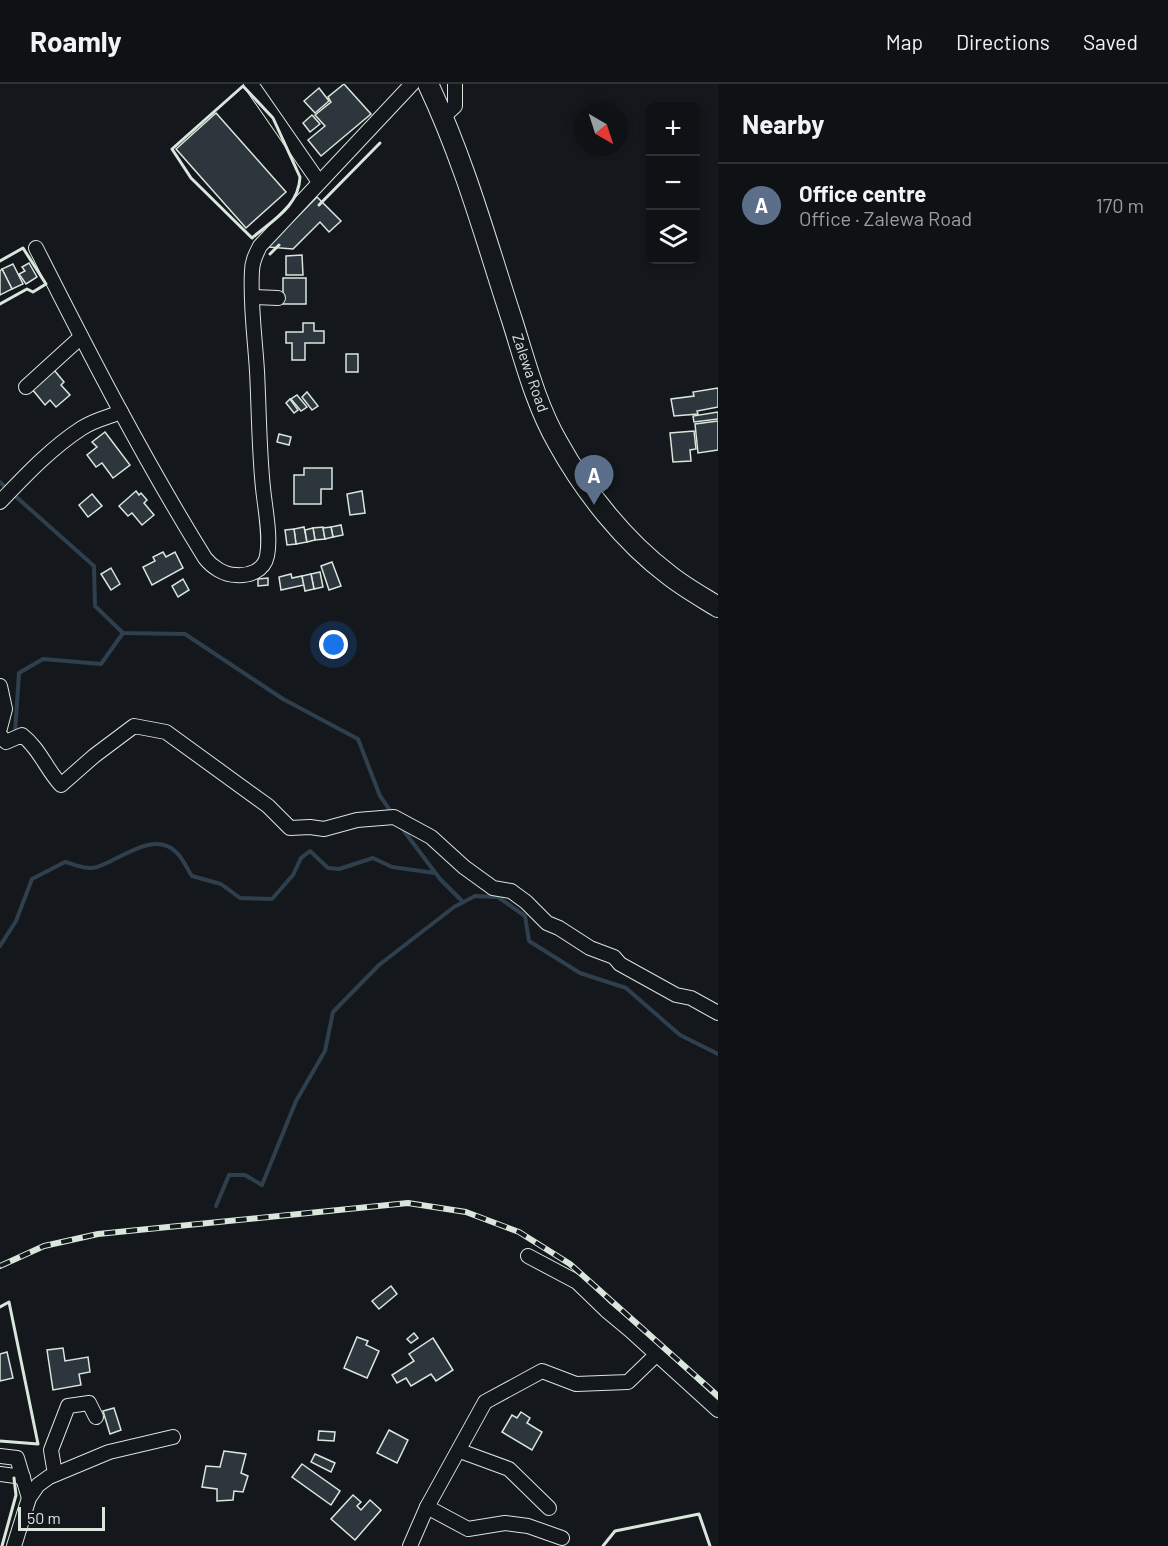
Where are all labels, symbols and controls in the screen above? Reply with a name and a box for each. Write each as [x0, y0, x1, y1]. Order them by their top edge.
text: Roamly [30, 24, 122, 58]
text: Map [886, 29, 923, 54]
text: Directions [956, 29, 1050, 54]
text: Saved [1083, 29, 1138, 54]
north arrow [574, 102, 628, 156]
map controls [646, 102, 700, 264]
button: + [646, 102, 700, 156]
text: Nearby [742, 108, 824, 139]
button: − [646, 156, 700, 210]
text: Office centre [799, 180, 926, 206]
text: A [755, 193, 768, 217]
text: 170 m [1096, 193, 1144, 217]
text: Office · Zalewa Road [799, 206, 972, 230]
button: layers [646, 210, 700, 264]
street label: Zalewa Road [509, 331, 553, 414]
pin: A [574, 456, 614, 505]
your location [319, 630, 348, 659]
scale bar [18, 1504, 105, 1532]
text: 50 m [27, 1508, 61, 1527]

